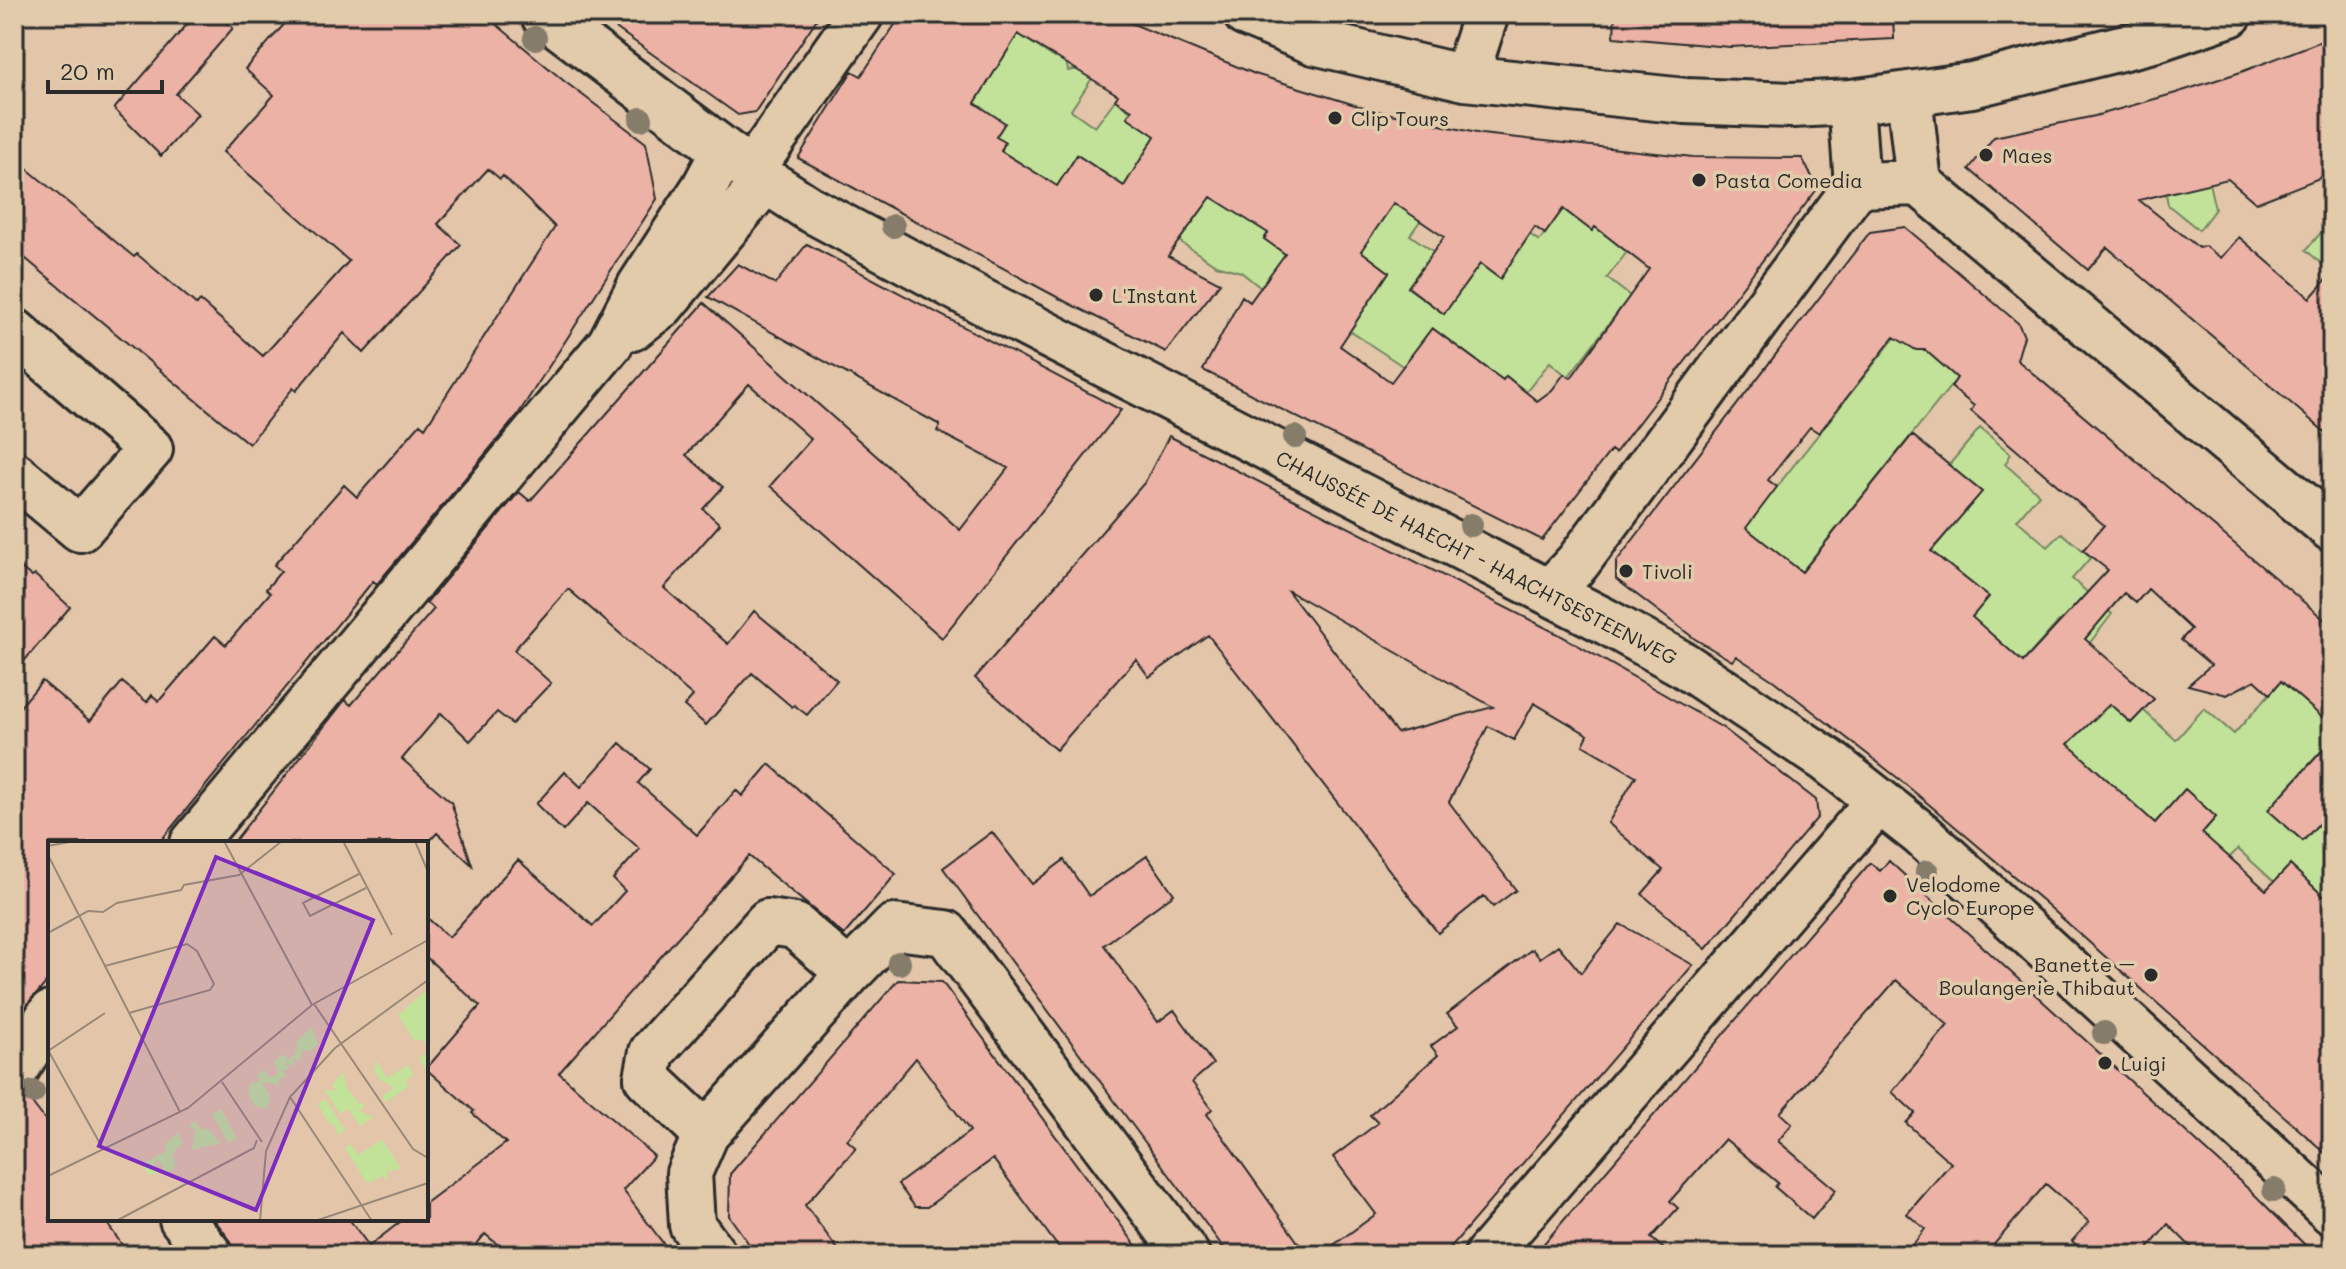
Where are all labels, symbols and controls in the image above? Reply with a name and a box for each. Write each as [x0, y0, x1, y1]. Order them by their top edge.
scale bar [48, 44, 162, 94]
text: 20 m [60, 55, 115, 86]
place label: Clip Tours [1351, 105, 1449, 131]
marker: Clip Tours [1326, 109, 1344, 127]
place label: Maes [2002, 142, 2053, 168]
marker: Maes [1977, 146, 1995, 164]
place label: Pasta Comedia [1715, 167, 1863, 193]
marker: Pasta Comedia [1690, 171, 1708, 189]
place label: L'Instant [1112, 282, 1198, 308]
marker: L'Instant [1087, 286, 1105, 304]
street label: CHAUSSÉE DE HAECHT - HAACHTSESTEENWEG [1272, 444, 1682, 670]
place label: Tivoli [1642, 558, 1693, 584]
marker: Tivoli [1617, 562, 1635, 580]
inset map [48, 841, 428, 1221]
place label: Velodome Cyclo Europe [1906, 871, 2035, 920]
marker: Velodome Cyclo Europe [1881, 887, 1899, 905]
place label: Banette – Boulangerie Thibaut [1939, 951, 2135, 1000]
marker: Banette – Boulangerie Thibaut [2142, 966, 2160, 984]
place label: Luigi [2121, 1050, 2166, 1076]
marker: Luigi [2096, 1054, 2114, 1072]

